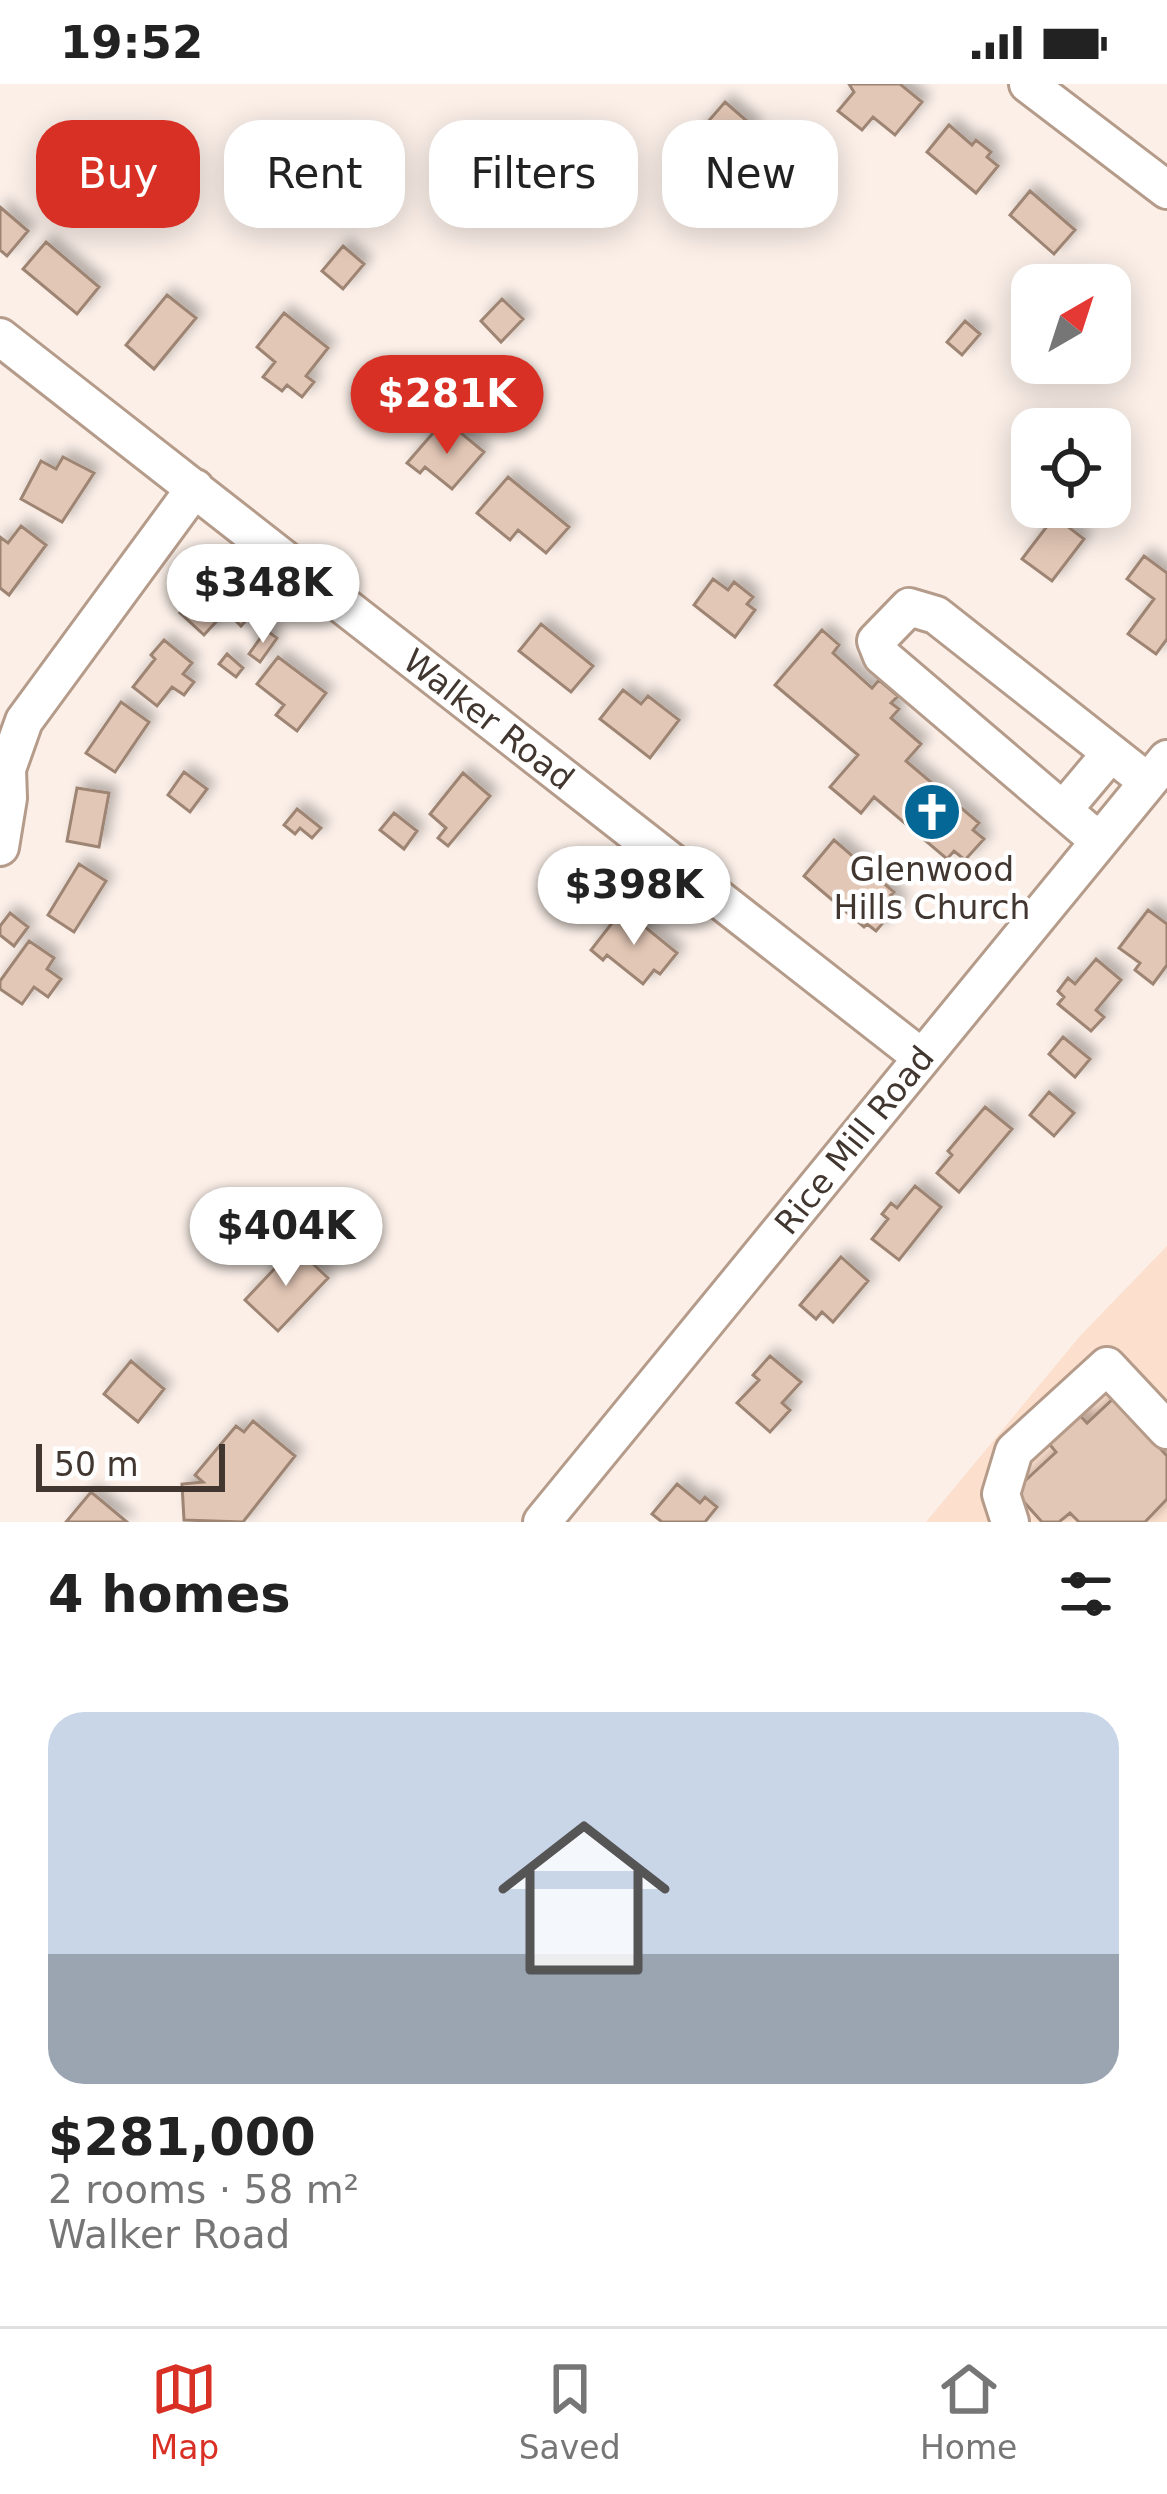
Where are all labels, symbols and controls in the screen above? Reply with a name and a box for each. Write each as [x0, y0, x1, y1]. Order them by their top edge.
text: 19:52 [60, 16, 203, 69]
chip: Buy [36, 120, 200, 228]
chip: Rent [224, 120, 405, 228]
chip: Filters [429, 120, 638, 228]
chip: New [662, 120, 838, 228]
north arrow [1011, 264, 1131, 384]
map controls [1011, 264, 1131, 528]
pin: $281K [363, 355, 531, 457]
text: $281K [378, 371, 516, 416]
button: locate [1011, 408, 1131, 528]
pin: $348K [179, 544, 347, 646]
text: $348K [194, 560, 332, 605]
street label: Walker Road [396, 641, 581, 798]
church icon: Glenwood Hills Church [901, 781, 963, 843]
pin: $398K [550, 846, 718, 948]
place label: Glenwood Hills Church [834, 850, 1030, 927]
text: $398K [565, 862, 703, 907]
street label: Rice Mill Road [767, 1039, 942, 1242]
pin: $404K [202, 1187, 370, 1289]
text: $404K [217, 1203, 355, 1248]
scale bar [36, 1438, 225, 1491]
text: 50 m [54, 1445, 139, 1484]
icon: filters [1053, 1561, 1119, 1627]
text: 4 homes [48, 1565, 291, 1624]
icon: home [476, 1790, 692, 2006]
text: $281,000 [48, 2108, 316, 2167]
text: 2 rooms · 58 m² [48, 2167, 359, 2212]
text: Walker Road [48, 2212, 290, 2257]
tab: Map [150, 2356, 219, 2467]
tab: Saved [519, 2356, 621, 2467]
tab: Home [920, 2356, 1017, 2467]

